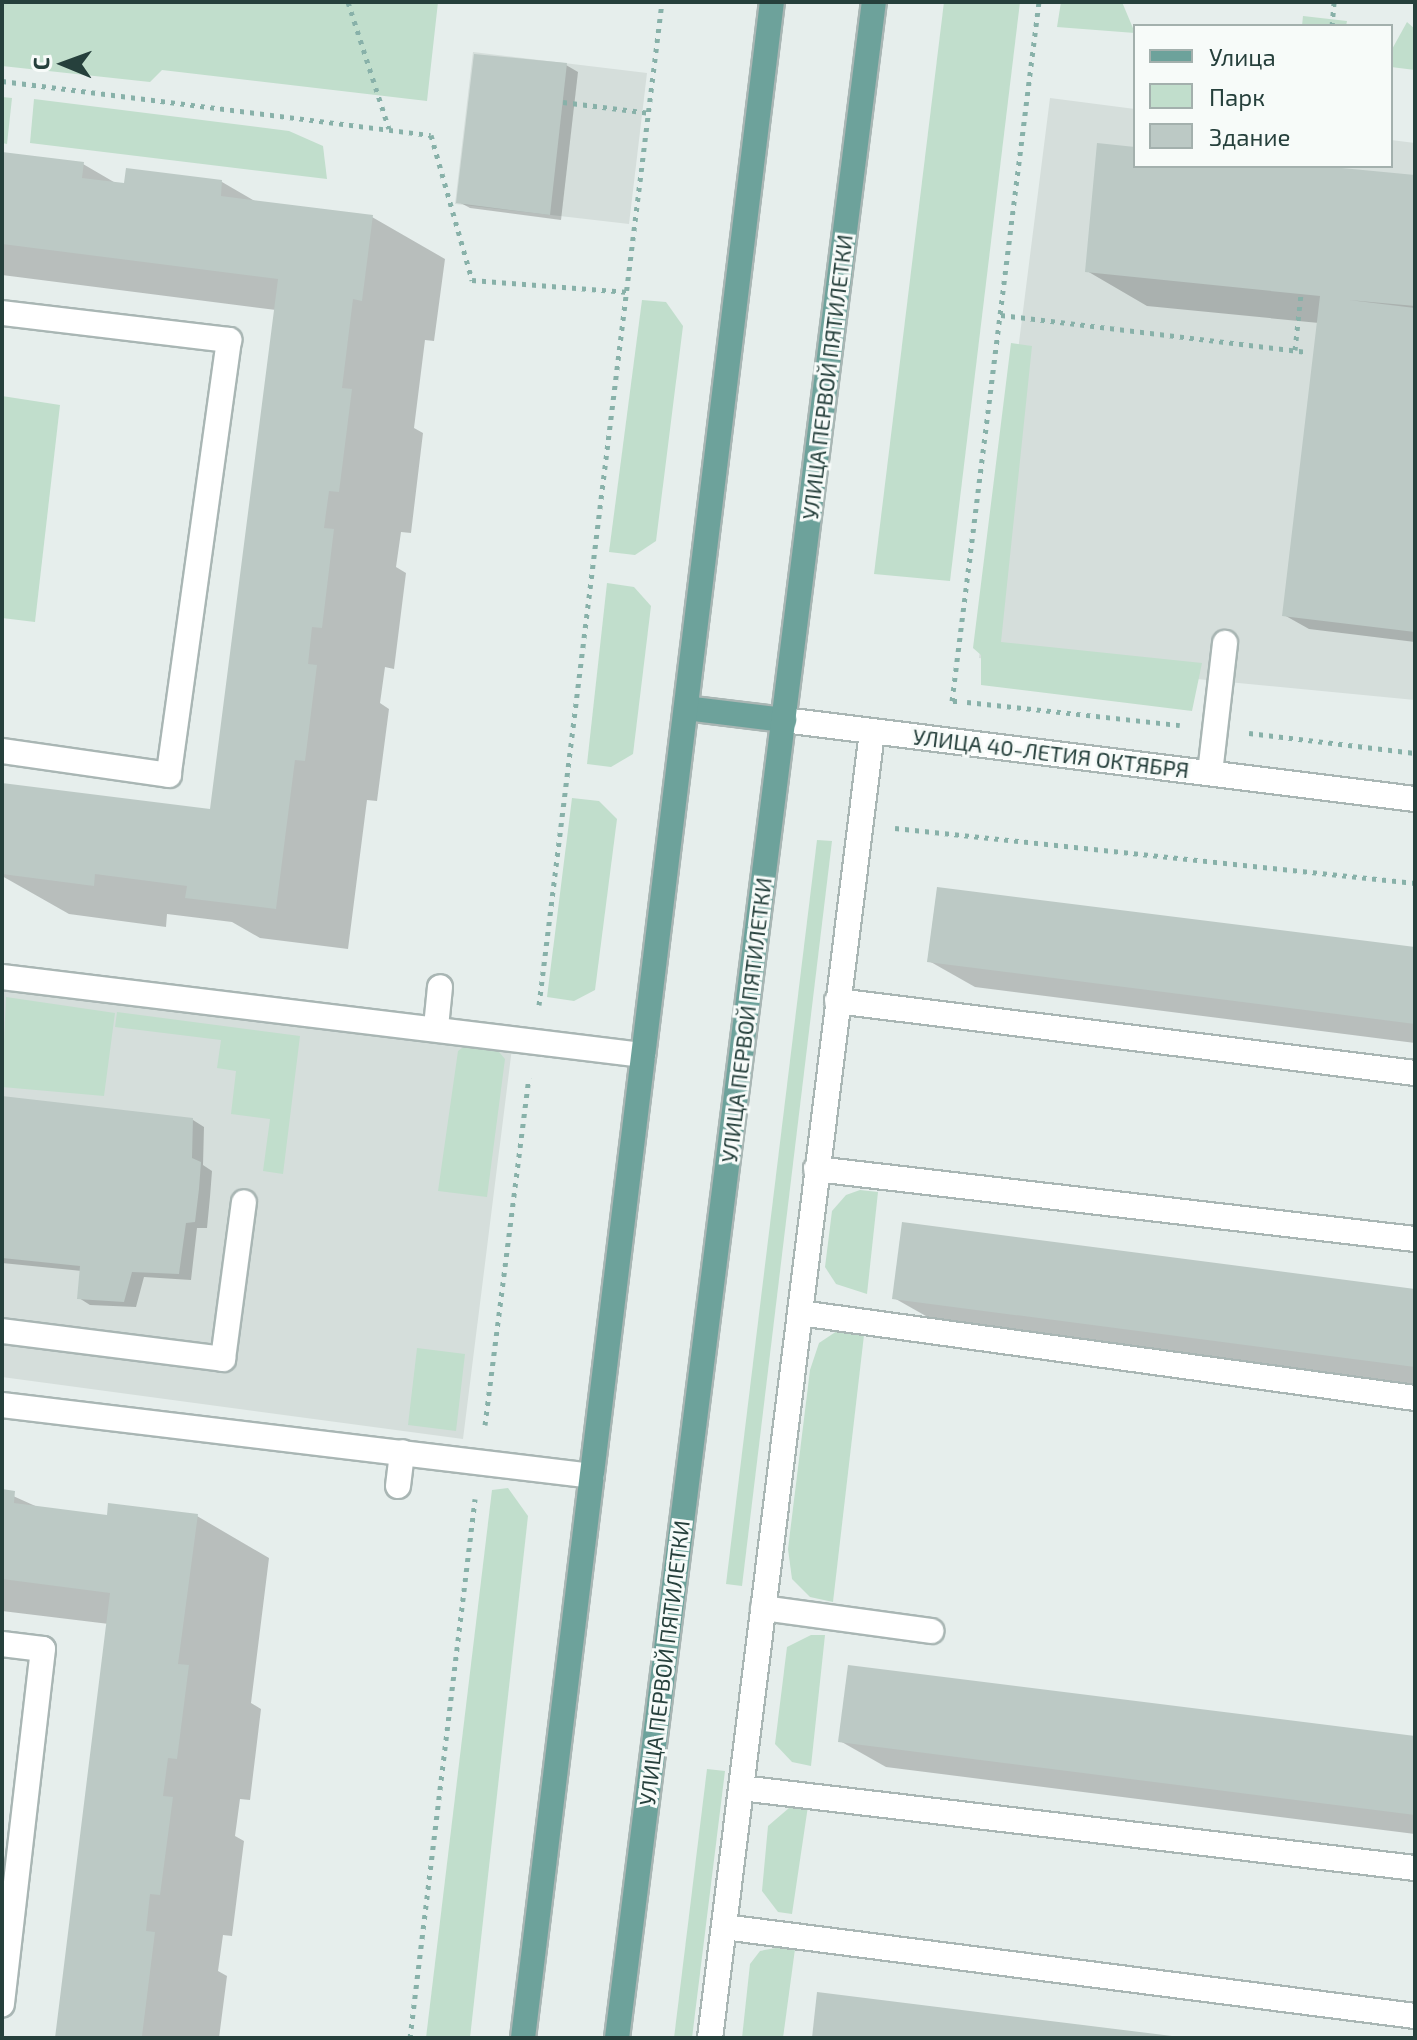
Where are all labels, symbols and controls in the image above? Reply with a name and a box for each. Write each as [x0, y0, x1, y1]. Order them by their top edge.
north arrow [24, 24, 104, 104]
legend [1133, 24, 1393, 168]
text: Улица [1209, 42, 1276, 71]
text: С [27, 57, 53, 70]
text: Парк [1209, 82, 1265, 111]
text: Здание [1209, 122, 1291, 151]
street label: УЛИЦА ПЕРВОЙ ПЯТИЛЕТКИ [796, 233, 858, 521]
street label: УЛИЦА 40-ЛЕТИЯ ОКТЯБРЯ [911, 723, 1191, 783]
street label: УЛИЦА ПЕРВОЙ ПЯТИЛЕТКИ [715, 876, 777, 1164]
street label: УЛИЦА ПЕРВОЙ ПЯТИЛЕТКИ [633, 1519, 695, 1807]

